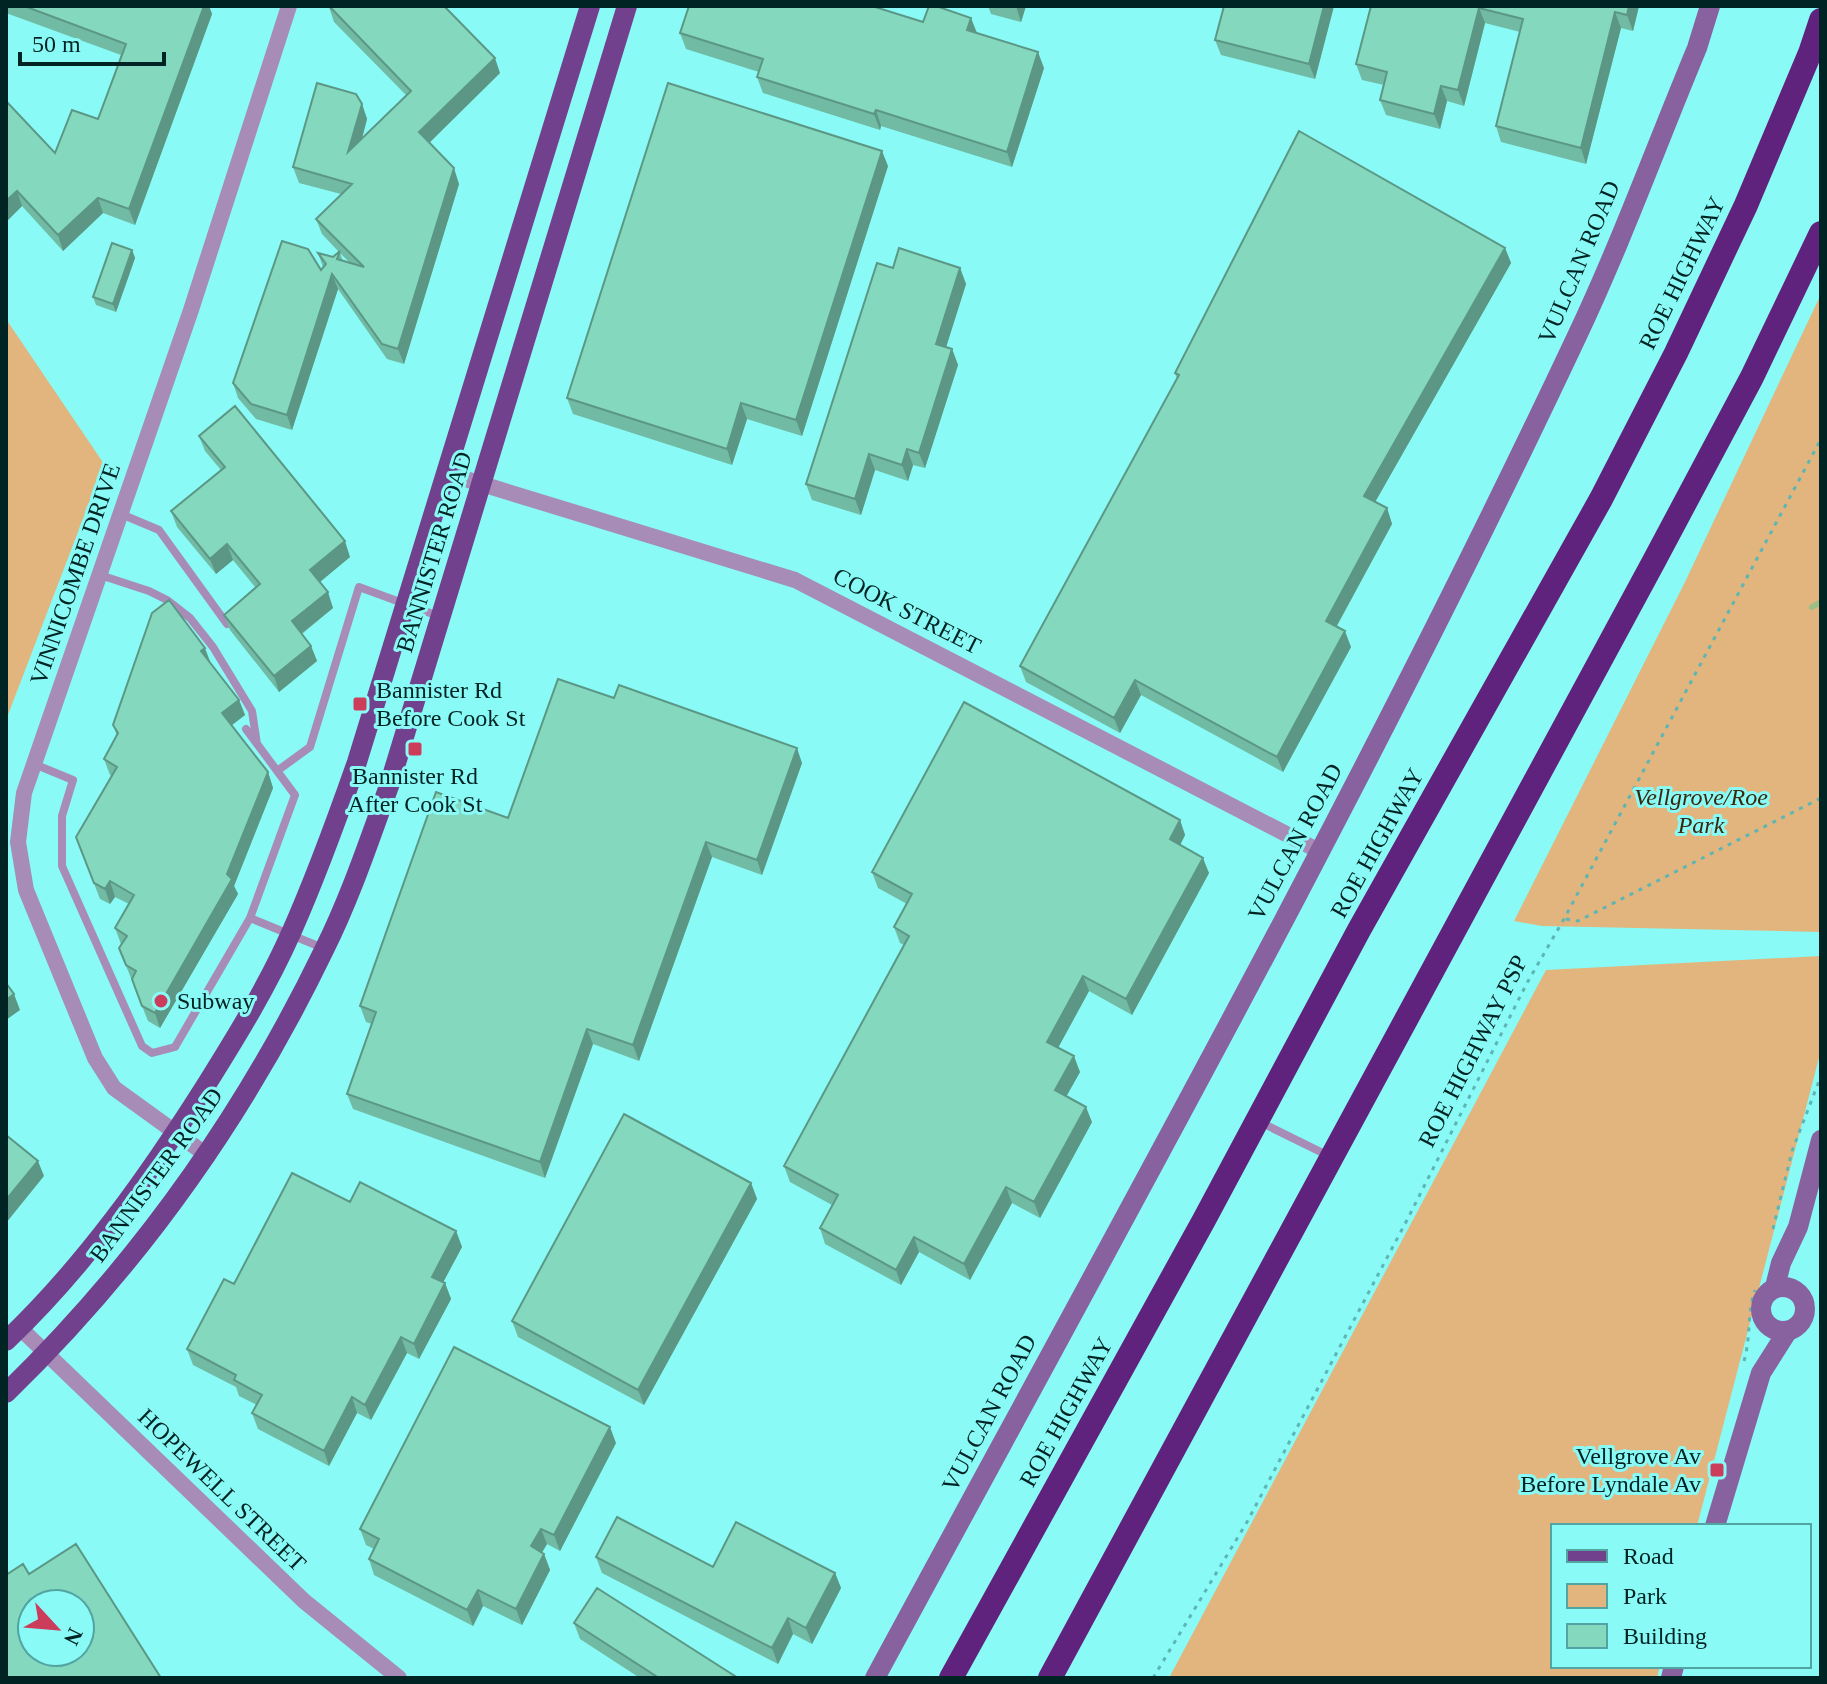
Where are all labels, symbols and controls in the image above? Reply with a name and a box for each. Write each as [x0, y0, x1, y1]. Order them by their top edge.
scale bar [20, 16, 164, 66]
text: 50 m [32, 31, 81, 57]
street label: VULCAN ROAD [1533, 177, 1625, 347]
street label: ROE HIGHWAY [1634, 192, 1730, 354]
street label: BANNISTER ROAD [391, 448, 477, 656]
street label: VINNICOMBE DRIVE [25, 460, 125, 688]
street label: COOK STREET [829, 563, 985, 660]
place label: Bannister Rd Before Cook St [376, 677, 526, 731]
marker: Bannister Rd Before Cook St [351, 695, 369, 713]
marker: Bannister Rd After Cook St [406, 740, 424, 758]
street label: VULCAN ROAD [1243, 759, 1347, 925]
place label: Bannister Rd After Cook St [348, 763, 483, 817]
street label: ROE HIGHWAY [1325, 764, 1429, 922]
park label: Vellgrove/Roe Park [1634, 784, 1768, 838]
street label: ROE HIGHWAY PSP [1413, 951, 1533, 1151]
place label: Subway [177, 988, 254, 1014]
marker: Subway [152, 992, 170, 1010]
street label: BANNISTER ROAD [84, 1083, 228, 1267]
street label: VULCAN ROAD [937, 1330, 1041, 1496]
street label: ROE HIGHWAY [1014, 1333, 1118, 1491]
street label: HOPEWELL STREET [133, 1403, 311, 1577]
place label: Vellgrove Av Before Lyndale Av [1520, 1443, 1701, 1497]
marker: Vellgrove Av Before Lyndale Av [1708, 1461, 1726, 1479]
legend [1551, 1524, 1811, 1668]
text: Road [1623, 1543, 1674, 1569]
text: Park [1623, 1583, 1667, 1609]
north arrow [16, 1588, 96, 1668]
text: Building [1623, 1623, 1707, 1649]
text: N [59, 1624, 88, 1649]

